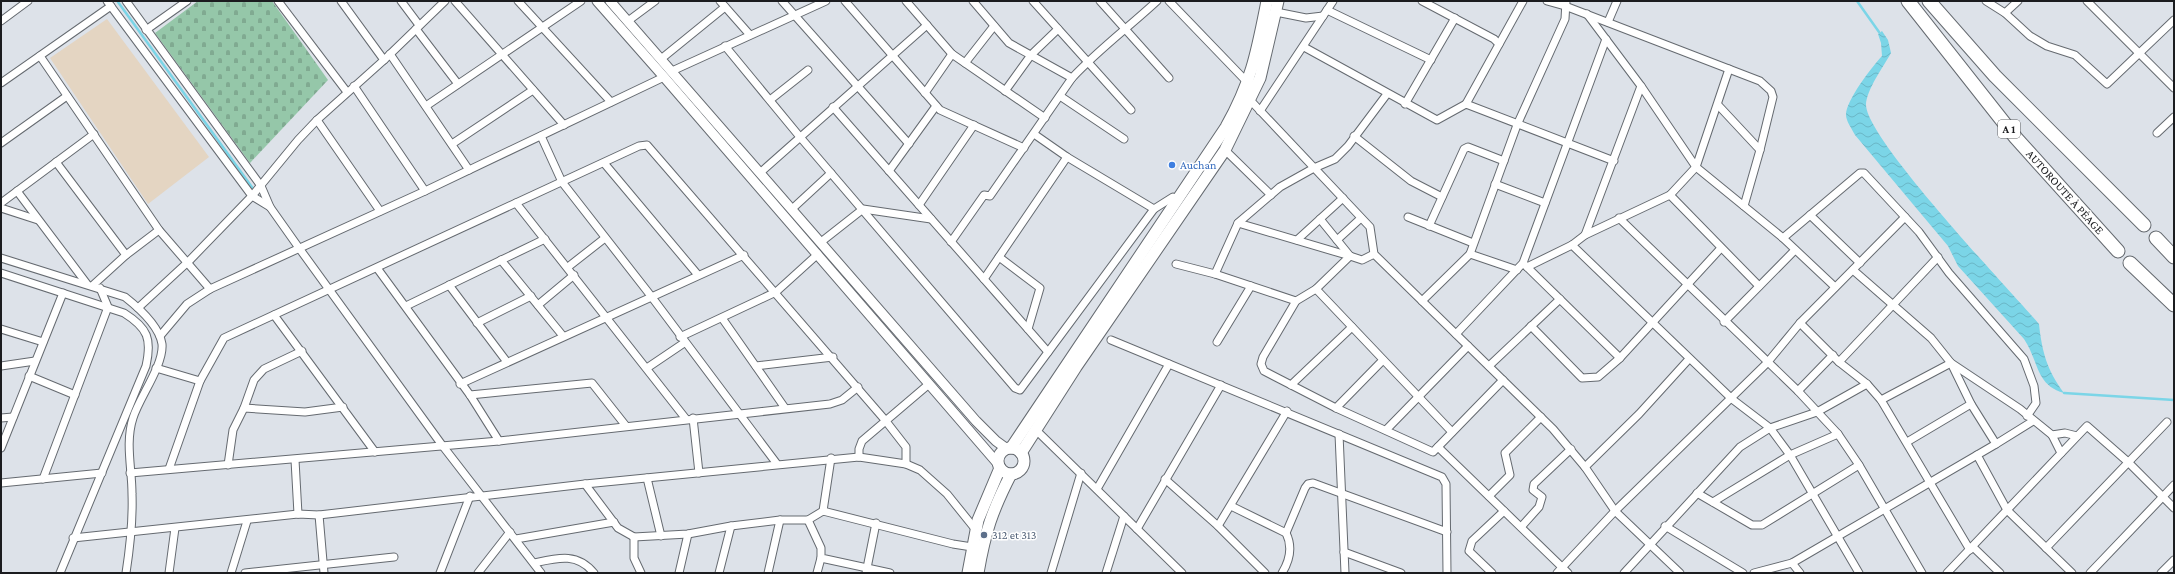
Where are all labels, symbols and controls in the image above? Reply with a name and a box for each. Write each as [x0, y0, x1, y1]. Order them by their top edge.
road number: A 1 [1998, 120, 2020, 138]
street label: AUTOROUTE À PÉAGE [2023, 147, 2107, 238]
place label: Auchan [1180, 158, 1217, 172]
marker: Auchan [1167, 160, 1177, 170]
place label: 312 et 313 [992, 528, 1037, 542]
marker: 312 et 313 [979, 530, 989, 540]

